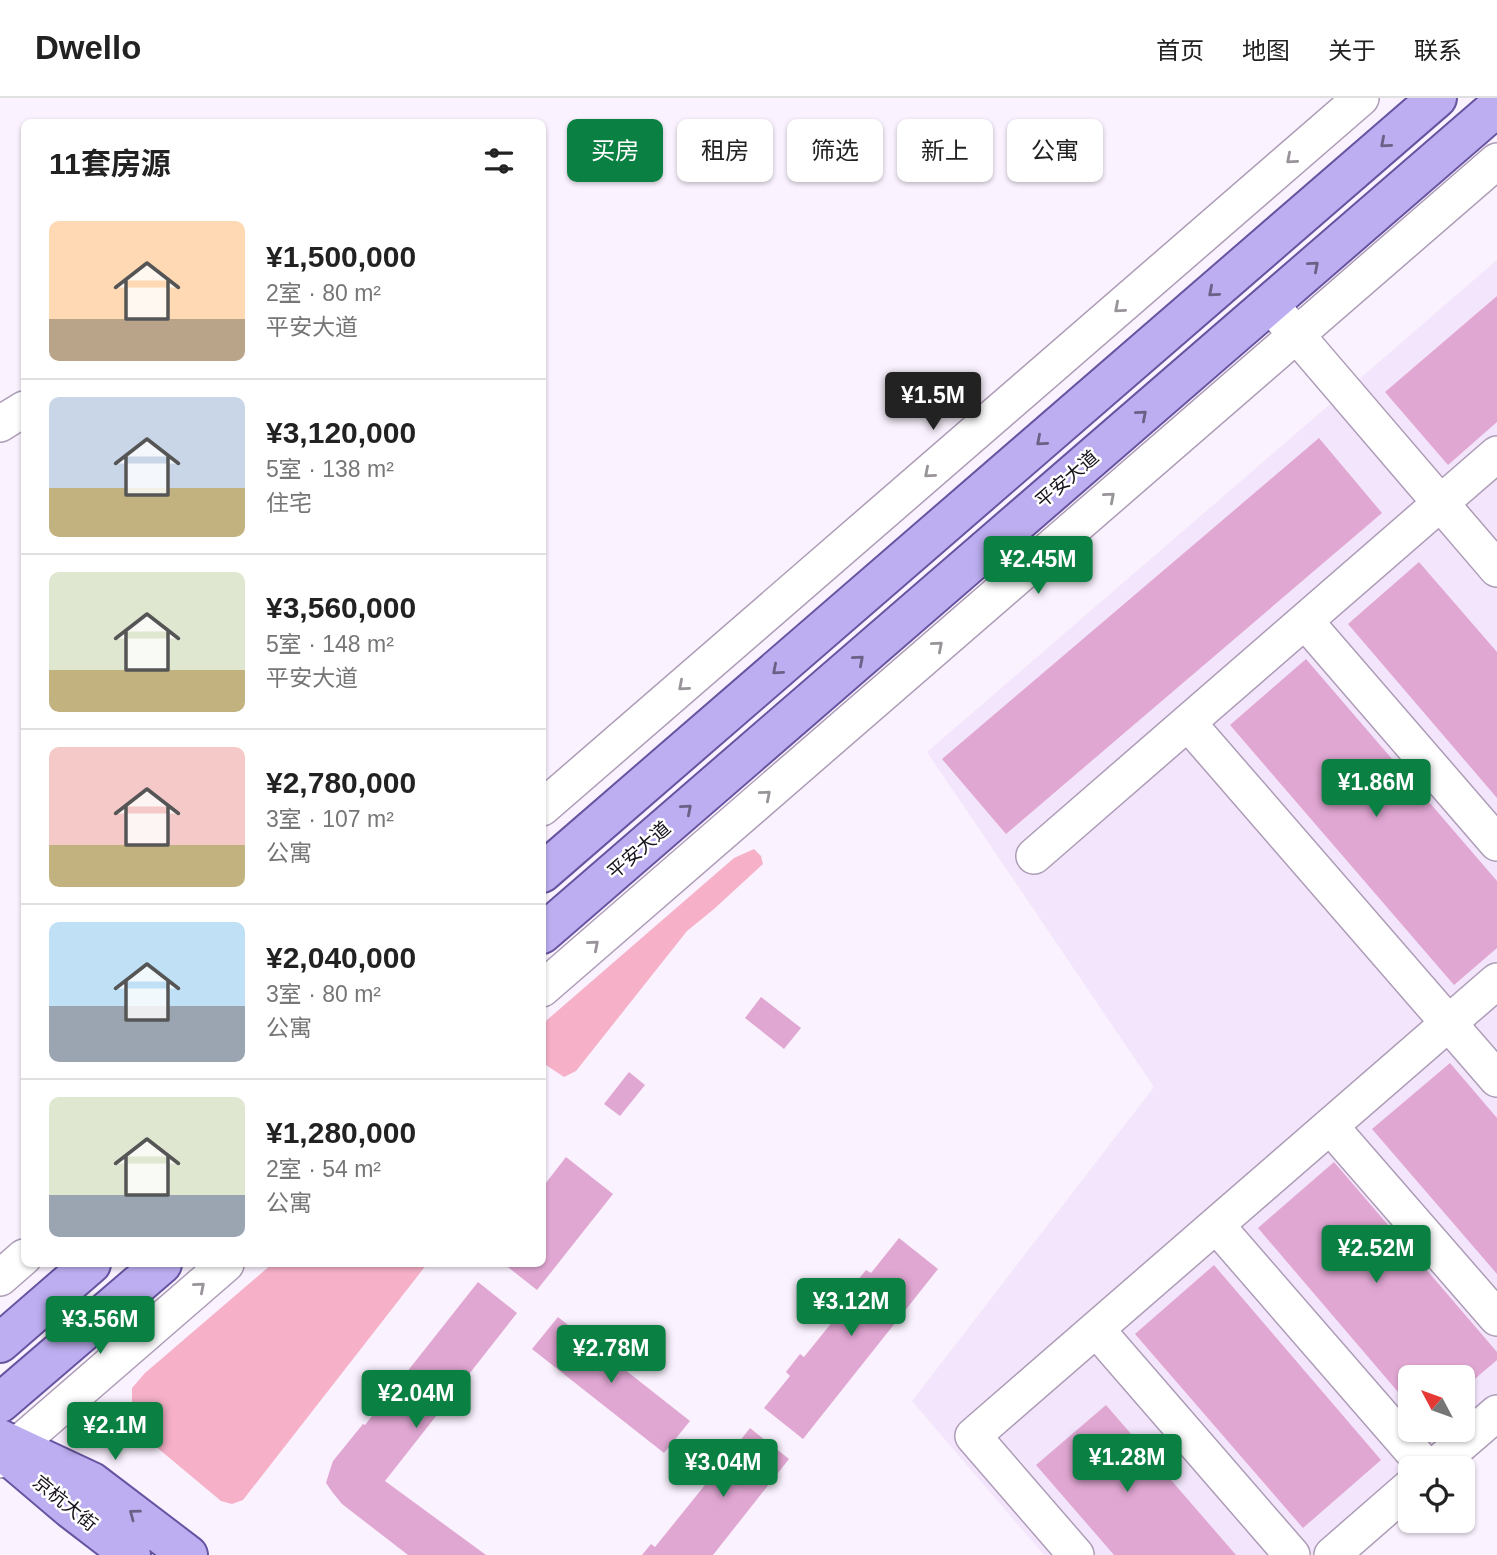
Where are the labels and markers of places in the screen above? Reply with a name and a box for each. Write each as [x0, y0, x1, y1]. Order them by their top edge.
pin: ¥1.5M [884, 372, 982, 432]
pin: ¥2.45M [981, 536, 1095, 596]
pin: ¥1.86M [1319, 760, 1433, 819]
pin: ¥2.52M [1319, 1226, 1433, 1285]
pin: ¥3.12M [794, 1278, 908, 1338]
pin: ¥3.56M [43, 1296, 157, 1356]
pin: ¥2.78M [554, 1326, 668, 1385]
pin: ¥2.04M [359, 1370, 473, 1430]
pin: ¥2.1M [66, 1402, 164, 1462]
pin: ¥1.28M [1070, 1434, 1184, 1494]
pin: ¥3.04M [666, 1440, 780, 1499]

